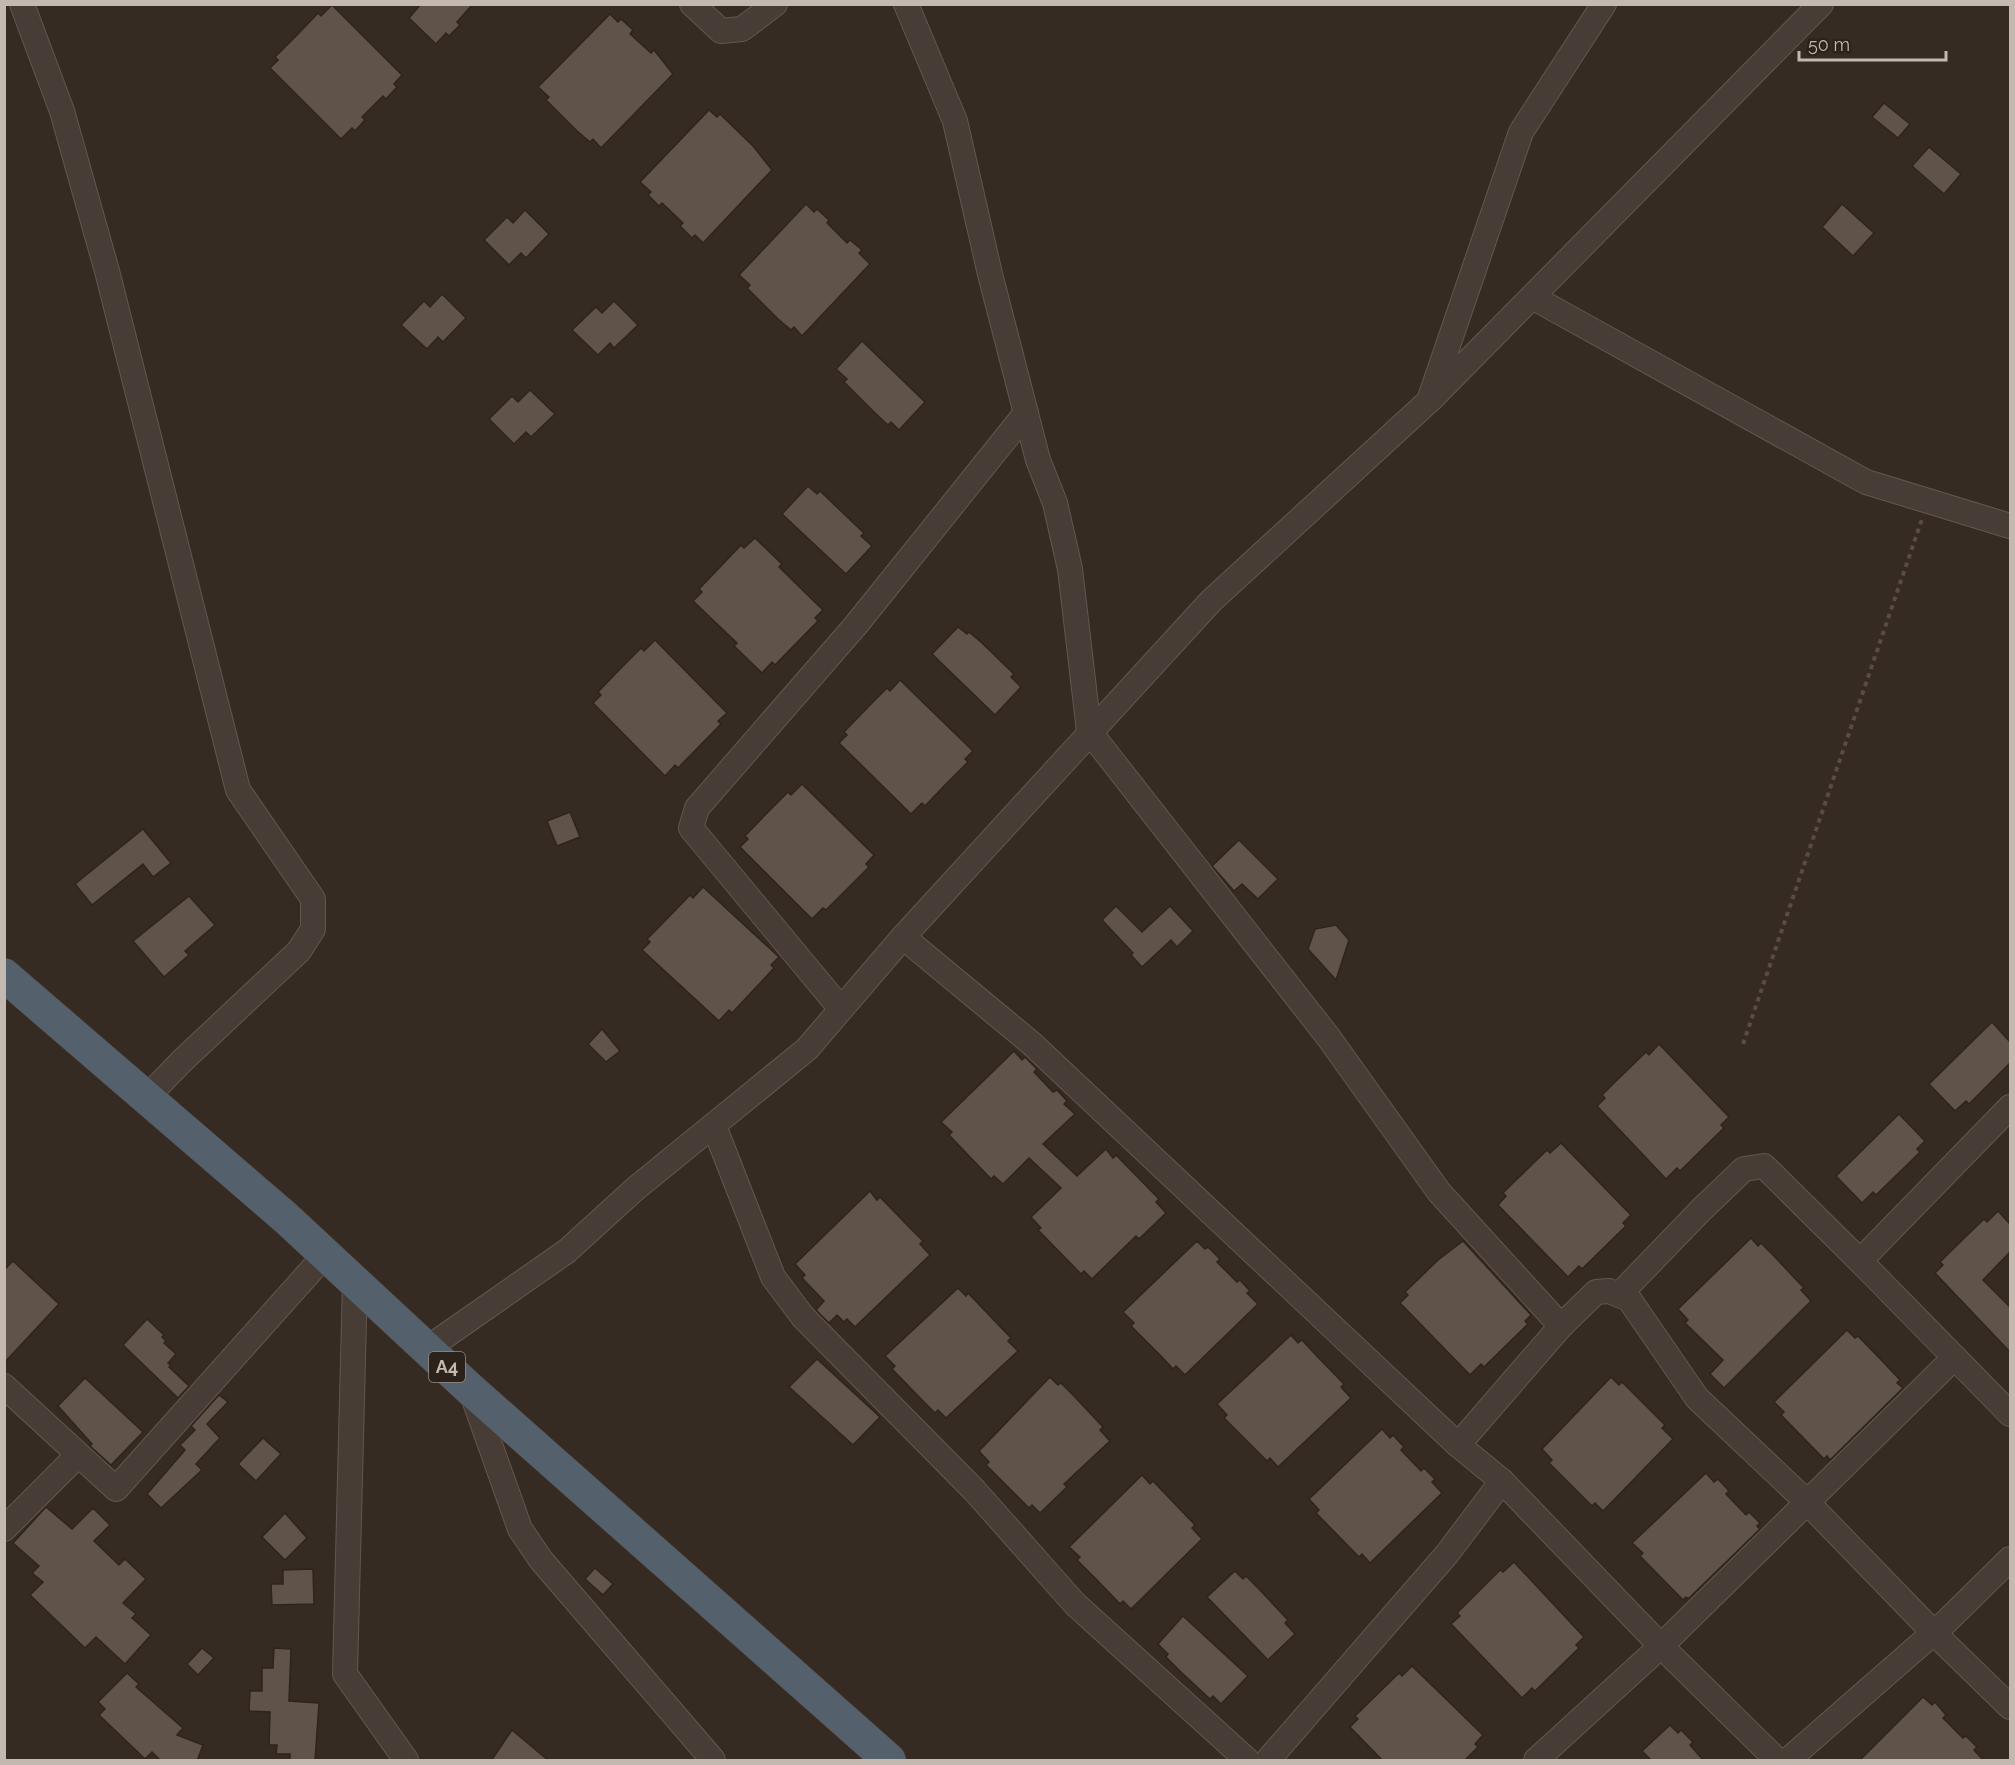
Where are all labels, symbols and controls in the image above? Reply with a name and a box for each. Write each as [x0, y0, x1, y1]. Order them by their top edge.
scale bar [1799, 24, 1946, 62]
text: 50 m [1808, 34, 1850, 55]
road number: A4 [429, 1352, 465, 1382]

